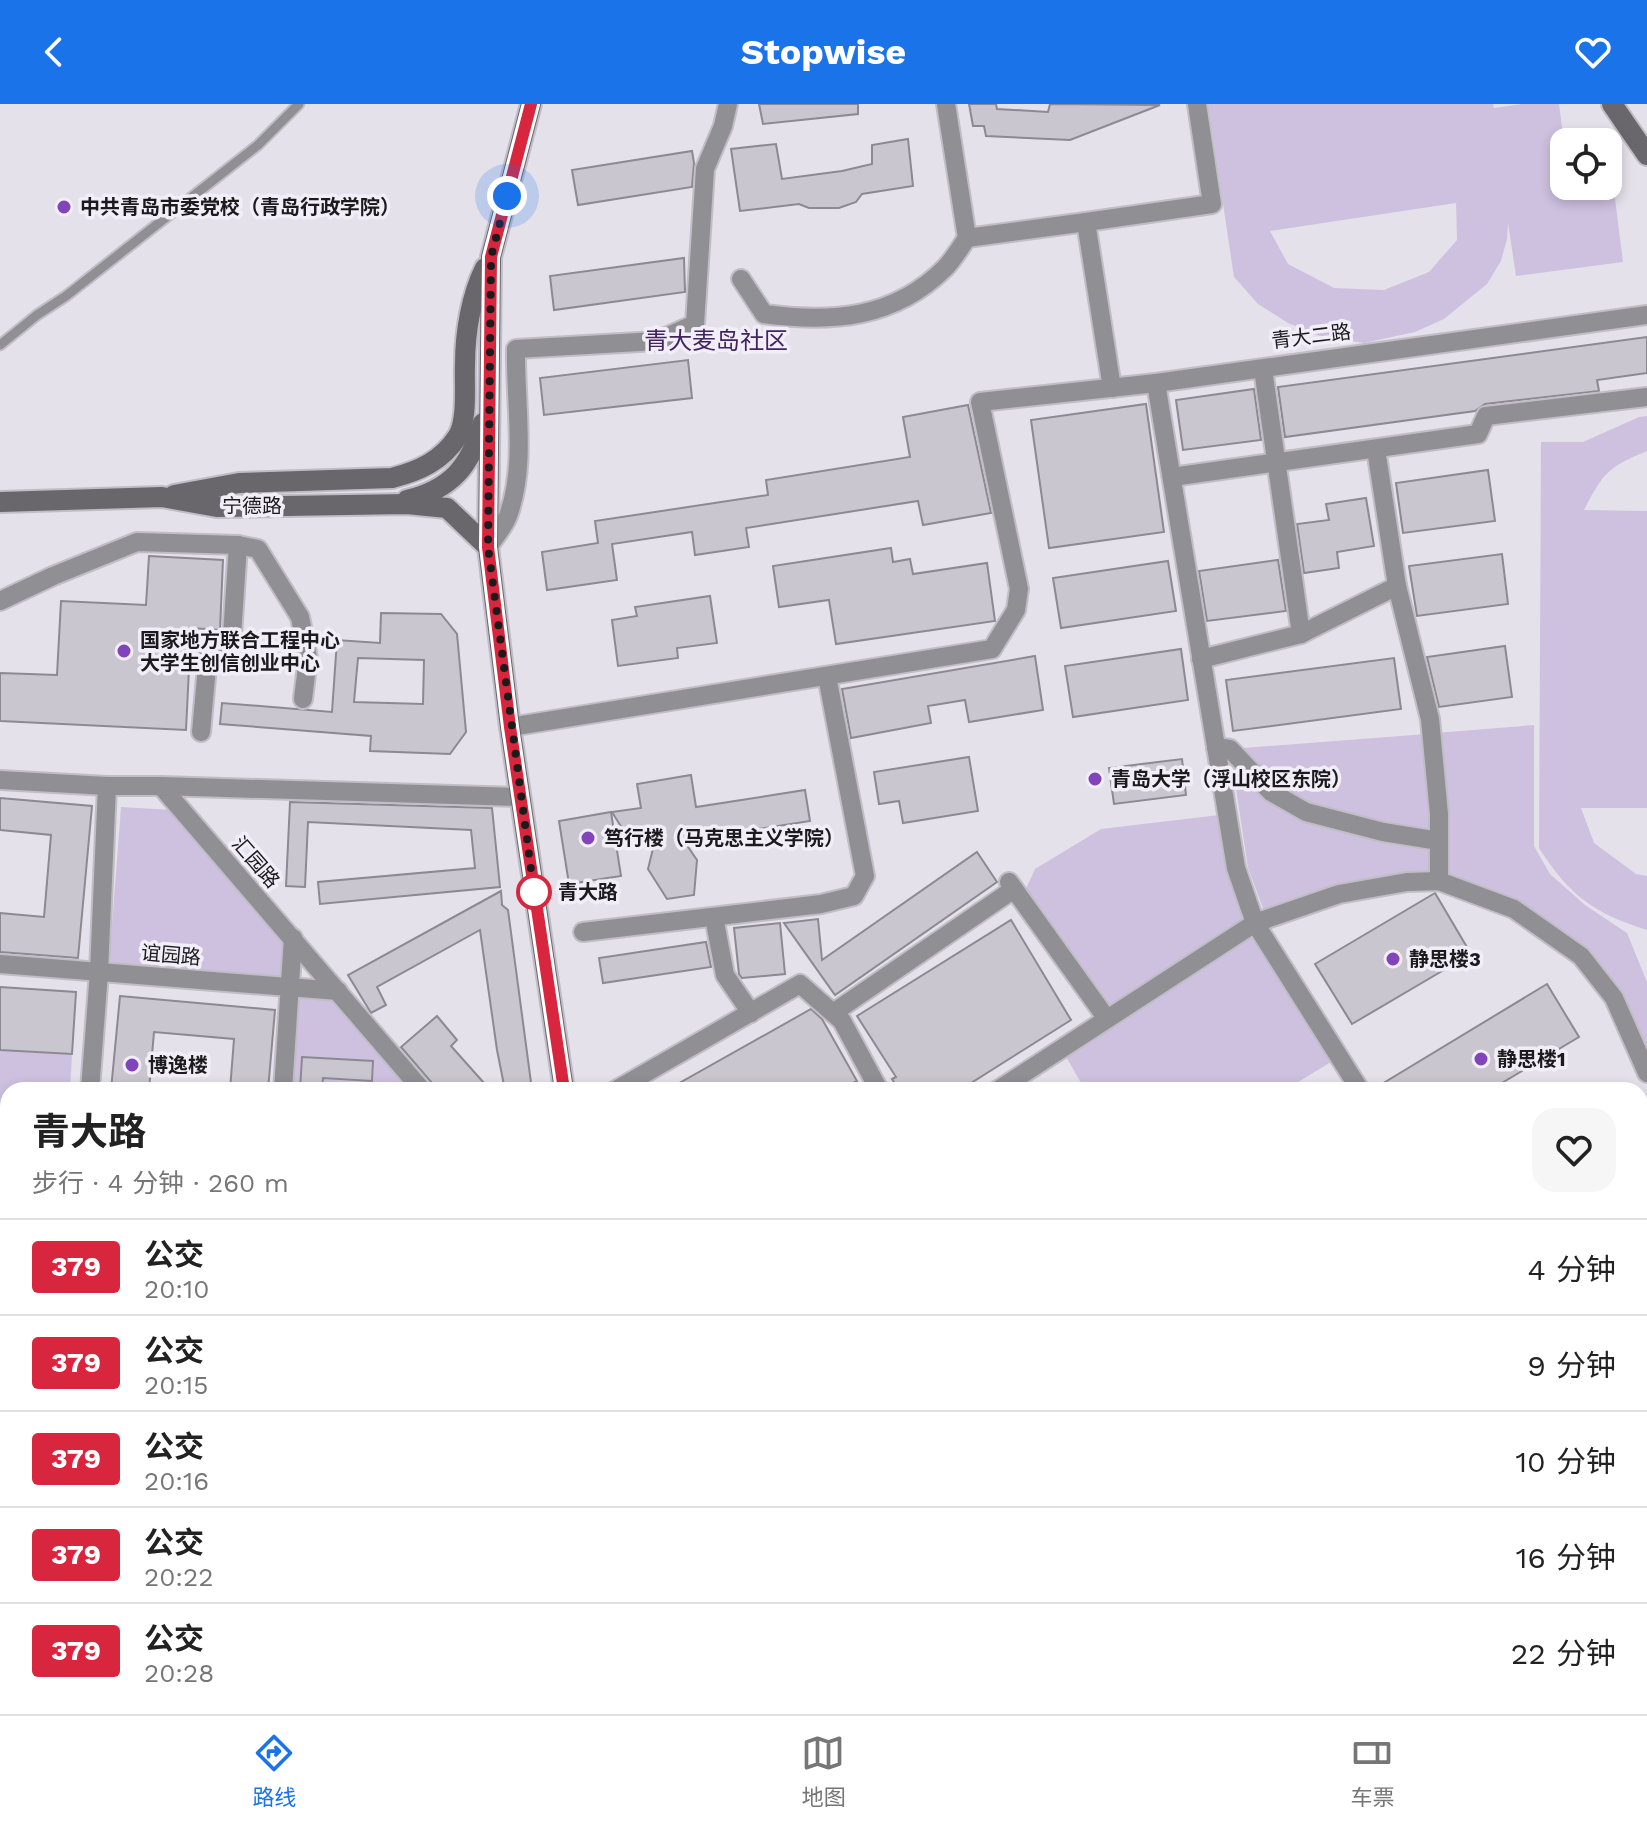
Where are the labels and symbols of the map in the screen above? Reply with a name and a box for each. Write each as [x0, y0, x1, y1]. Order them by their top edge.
your location [487, 176, 527, 216]
place label: 中共青岛市委党校（青岛行政学院） [80, 195, 400, 219]
marker: 中共青岛市委党校（青岛行政学院） [55, 198, 73, 216]
street label: 青大二路 [1270, 319, 1352, 353]
district label: 青大麦岛社区 [644, 327, 788, 355]
street label: 宁德路 [222, 494, 282, 518]
place label: 国家地方联合工程中心 大学生创信创业中心 [140, 628, 340, 675]
marker: 国家地方联合工程中心 大学生创信创业中心 [115, 642, 133, 660]
place label: 青岛大学（浮山校区东院） [1111, 767, 1351, 791]
marker: 青岛大学（浮山校区东院） [1086, 770, 1104, 788]
place label: 笃行楼（马克思主义学院） [604, 826, 844, 850]
marker: 笃行楼（马克思主义学院） [579, 829, 597, 847]
street label: 汇园路 [227, 831, 285, 893]
marker: 青大路 [517, 875, 551, 909]
place label: 青大路 [558, 880, 618, 904]
street label: 谊园路 [140, 940, 202, 970]
place label: 静思楼3 [1409, 947, 1481, 971]
marker: 静思楼3 [1384, 950, 1402, 968]
place label: 静思楼1 [1497, 1047, 1566, 1071]
marker: 静思楼1 [1472, 1050, 1490, 1068]
place label: 博逸楼 [148, 1053, 208, 1077]
marker: 博逸楼 [123, 1056, 141, 1074]

